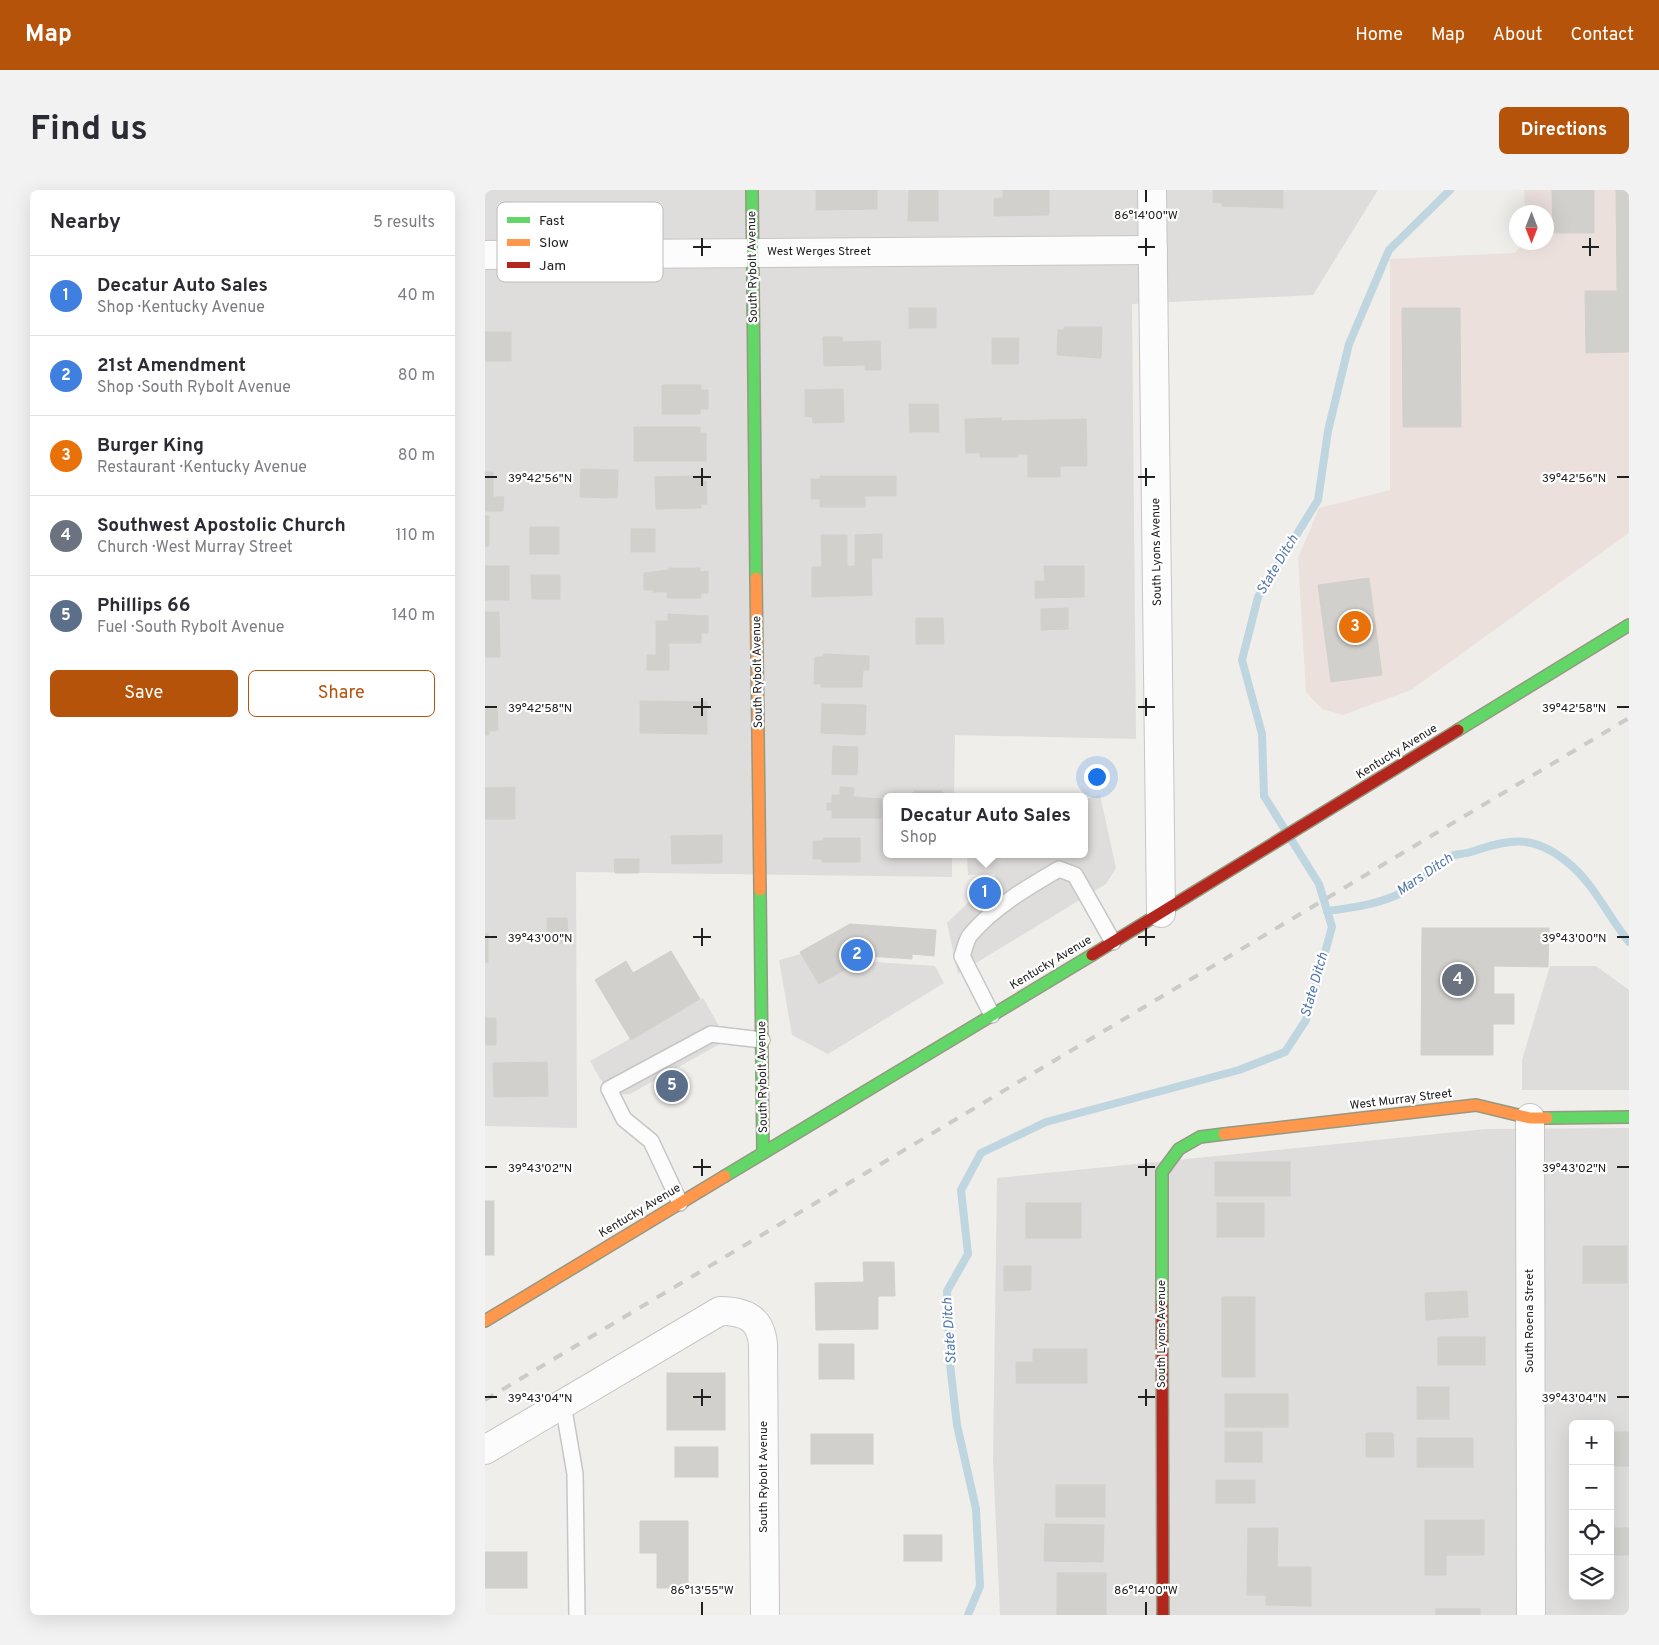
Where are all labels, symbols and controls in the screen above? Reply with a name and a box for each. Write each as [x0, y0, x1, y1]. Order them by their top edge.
text: Map [25, 20, 72, 50]
text: Home [1355, 24, 1403, 47]
text: Map [1431, 24, 1465, 47]
text: About [1493, 24, 1542, 47]
text: Contact [1570, 24, 1634, 47]
button: Directions [1499, 107, 1629, 154]
text: Find us [30, 108, 148, 152]
legend [497, 202, 663, 282]
north arrow [1509, 205, 1554, 250]
text: 86°14'00"W [1114, 208, 1178, 224]
text: Nearby [50, 209, 121, 236]
street label: South Rybolt Avenue [744, 211, 762, 323]
text: 5 results [373, 213, 435, 233]
text: Fast [539, 213, 565, 230]
text: Slow [539, 235, 569, 252]
street label: West Werges Street [767, 244, 871, 260]
text: Jam [539, 258, 566, 275]
text: Decatur Auto Sales [97, 274, 268, 298]
text: 1 [63, 286, 69, 306]
text: 40 m [397, 286, 435, 306]
text: Shop · Kentucky Avenue [97, 298, 265, 318]
text: 21st Amendment [97, 354, 246, 378]
text: 2 [61, 366, 71, 386]
text: 80 m [398, 366, 435, 386]
text: Shop · South Rybolt Avenue [97, 378, 291, 398]
text: Burger King [97, 434, 204, 458]
text: 3 [61, 446, 71, 466]
text: 80 m [398, 446, 435, 466]
text: Restaurant · Kentucky Avenue [97, 458, 307, 478]
text: 39°42'56"N [508, 471, 572, 487]
text: 39°42'56"N [1542, 471, 1606, 487]
street label: South Lyons Avenue [1148, 498, 1166, 606]
text: Southwest Apostolic Church [97, 514, 346, 538]
text: 4 [61, 526, 71, 546]
text: 110 m [395, 526, 435, 546]
water label: State Ditch [1254, 532, 1303, 598]
text: Church · West Murray Street [97, 538, 293, 558]
text: Phillips 66 [97, 594, 190, 618]
text: 5 [61, 606, 71, 626]
text: 140 m [392, 606, 435, 626]
pin: 3 [1339, 608, 1371, 646]
street label: South Rybolt Avenue [749, 616, 767, 728]
text: Fuel · South Rybolt Avenue [97, 618, 284, 638]
button: Save [50, 670, 238, 717]
button: Share [248, 670, 435, 717]
text: 39°42'58"N [508, 701, 572, 717]
text: 39°42'58"N [1542, 701, 1606, 717]
street label: Kentucky Avenue [1353, 721, 1441, 783]
your location [1084, 764, 1110, 790]
popup [883, 793, 1088, 858]
text: Decatur Auto Sales [900, 804, 1071, 828]
text: Shop [900, 828, 937, 848]
water label: Mars Ditch [1394, 850, 1457, 900]
pin: 1 [969, 874, 1001, 912]
text: 39°43'00"N [508, 931, 572, 947]
text: 39°43'00"N [1542, 931, 1606, 947]
street label: Kentucky Avenue [1007, 932, 1095, 994]
pin: 2 [841, 936, 873, 974]
water label: State Ditch [1298, 950, 1332, 1019]
pin: 4 [1442, 961, 1474, 999]
street label: South Rybolt Avenue [754, 1021, 772, 1133]
pin: 5 [656, 1067, 688, 1105]
street label: West Murray Street [1349, 1086, 1453, 1114]
text: 39°43'02"N [508, 1161, 572, 1177]
text: 39°43'02"N [1542, 1161, 1606, 1177]
street label: Kentucky Avenue [596, 1180, 684, 1242]
street label: South Roena Street [1522, 1269, 1538, 1373]
street label: South Lyons Avenue [1154, 1280, 1170, 1388]
water label: State Ditch [939, 1297, 961, 1365]
text: 39°43'04"N [508, 1391, 572, 1407]
text: 39°43'04"N [1542, 1391, 1606, 1407]
map controls [1569, 1420, 1614, 1600]
button: + [1569, 1420, 1614, 1465]
street label: South Rybolt Avenue [756, 1421, 772, 1533]
button: − [1569, 1465, 1614, 1510]
button: locate [1569, 1510, 1614, 1555]
button: layers [1569, 1555, 1614, 1600]
text: 86°13'55"W [670, 1583, 734, 1599]
text: 86°14'00"W [1114, 1583, 1178, 1599]

